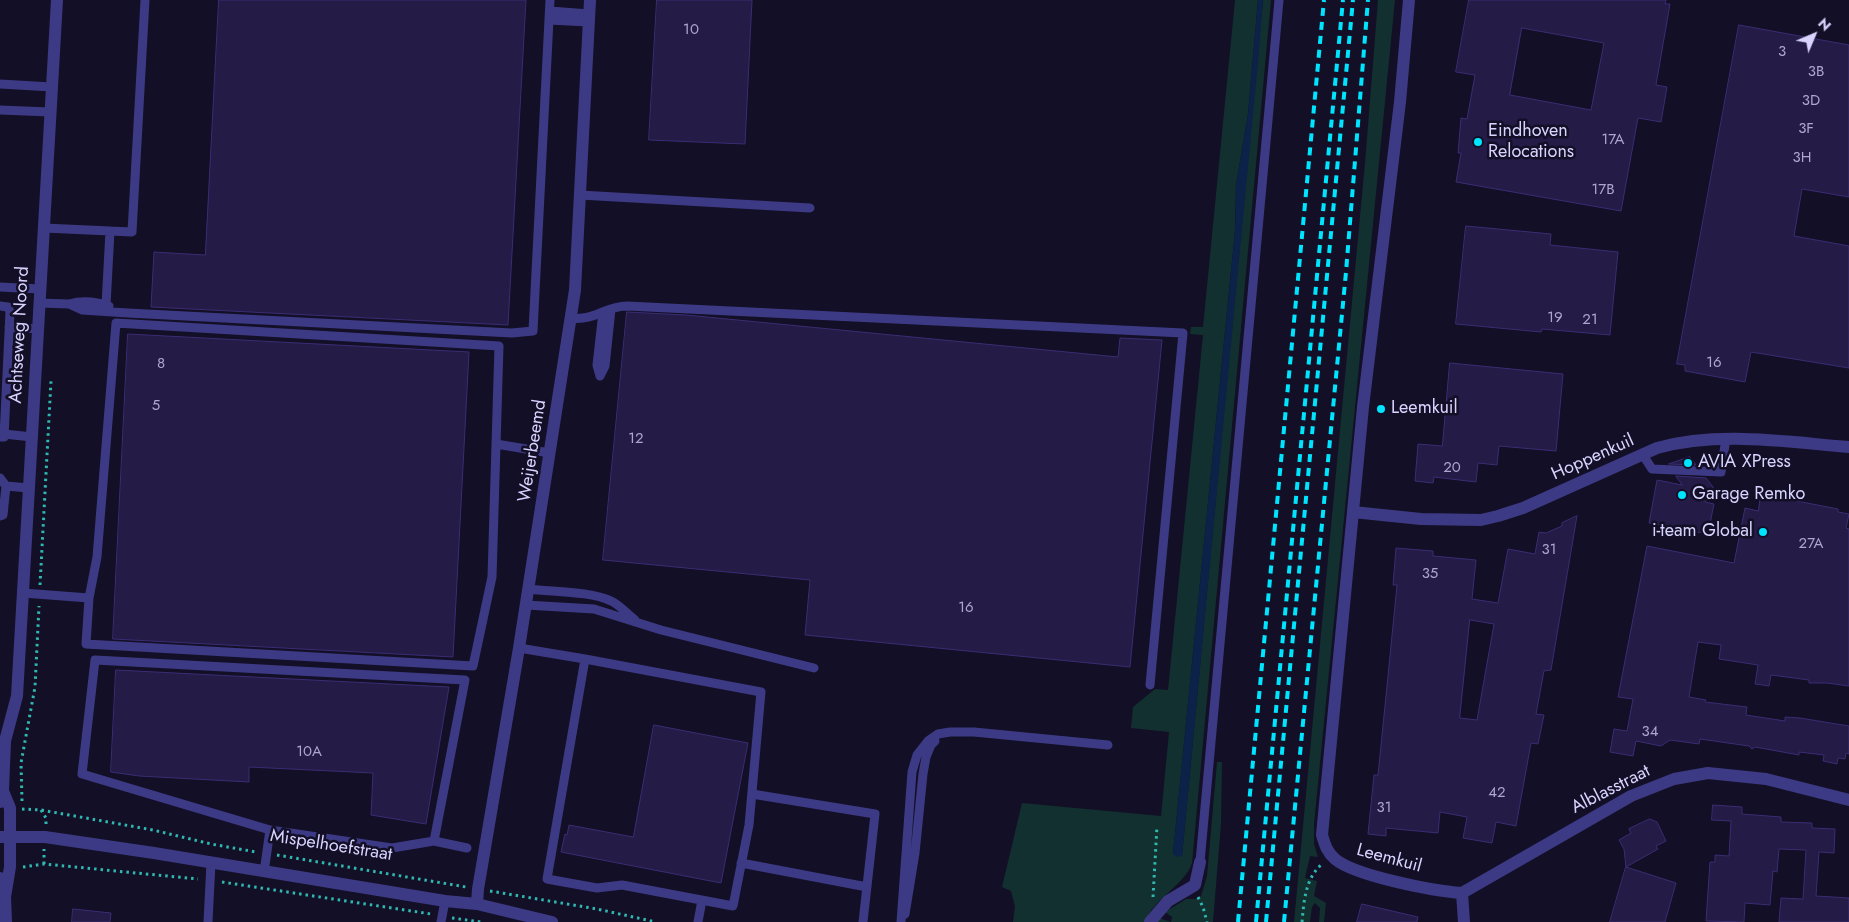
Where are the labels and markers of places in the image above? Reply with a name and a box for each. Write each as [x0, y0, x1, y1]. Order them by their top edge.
place label: Eindhoven Relocations [1488, 121, 1574, 163]
marker: Eindhoven Relocations [1472, 136, 1484, 148]
place label: Leemkuil [1391, 398, 1458, 420]
marker: Leemkuil [1375, 403, 1387, 415]
place label: AVIA XPress [1698, 452, 1791, 474]
marker: AVIA XPress [1682, 457, 1694, 469]
place label: Garage Remko [1692, 484, 1805, 506]
marker: Garage Remko [1676, 489, 1688, 501]
place label: i-team Global [1652, 521, 1753, 543]
marker: i-team Global [1757, 526, 1769, 538]

